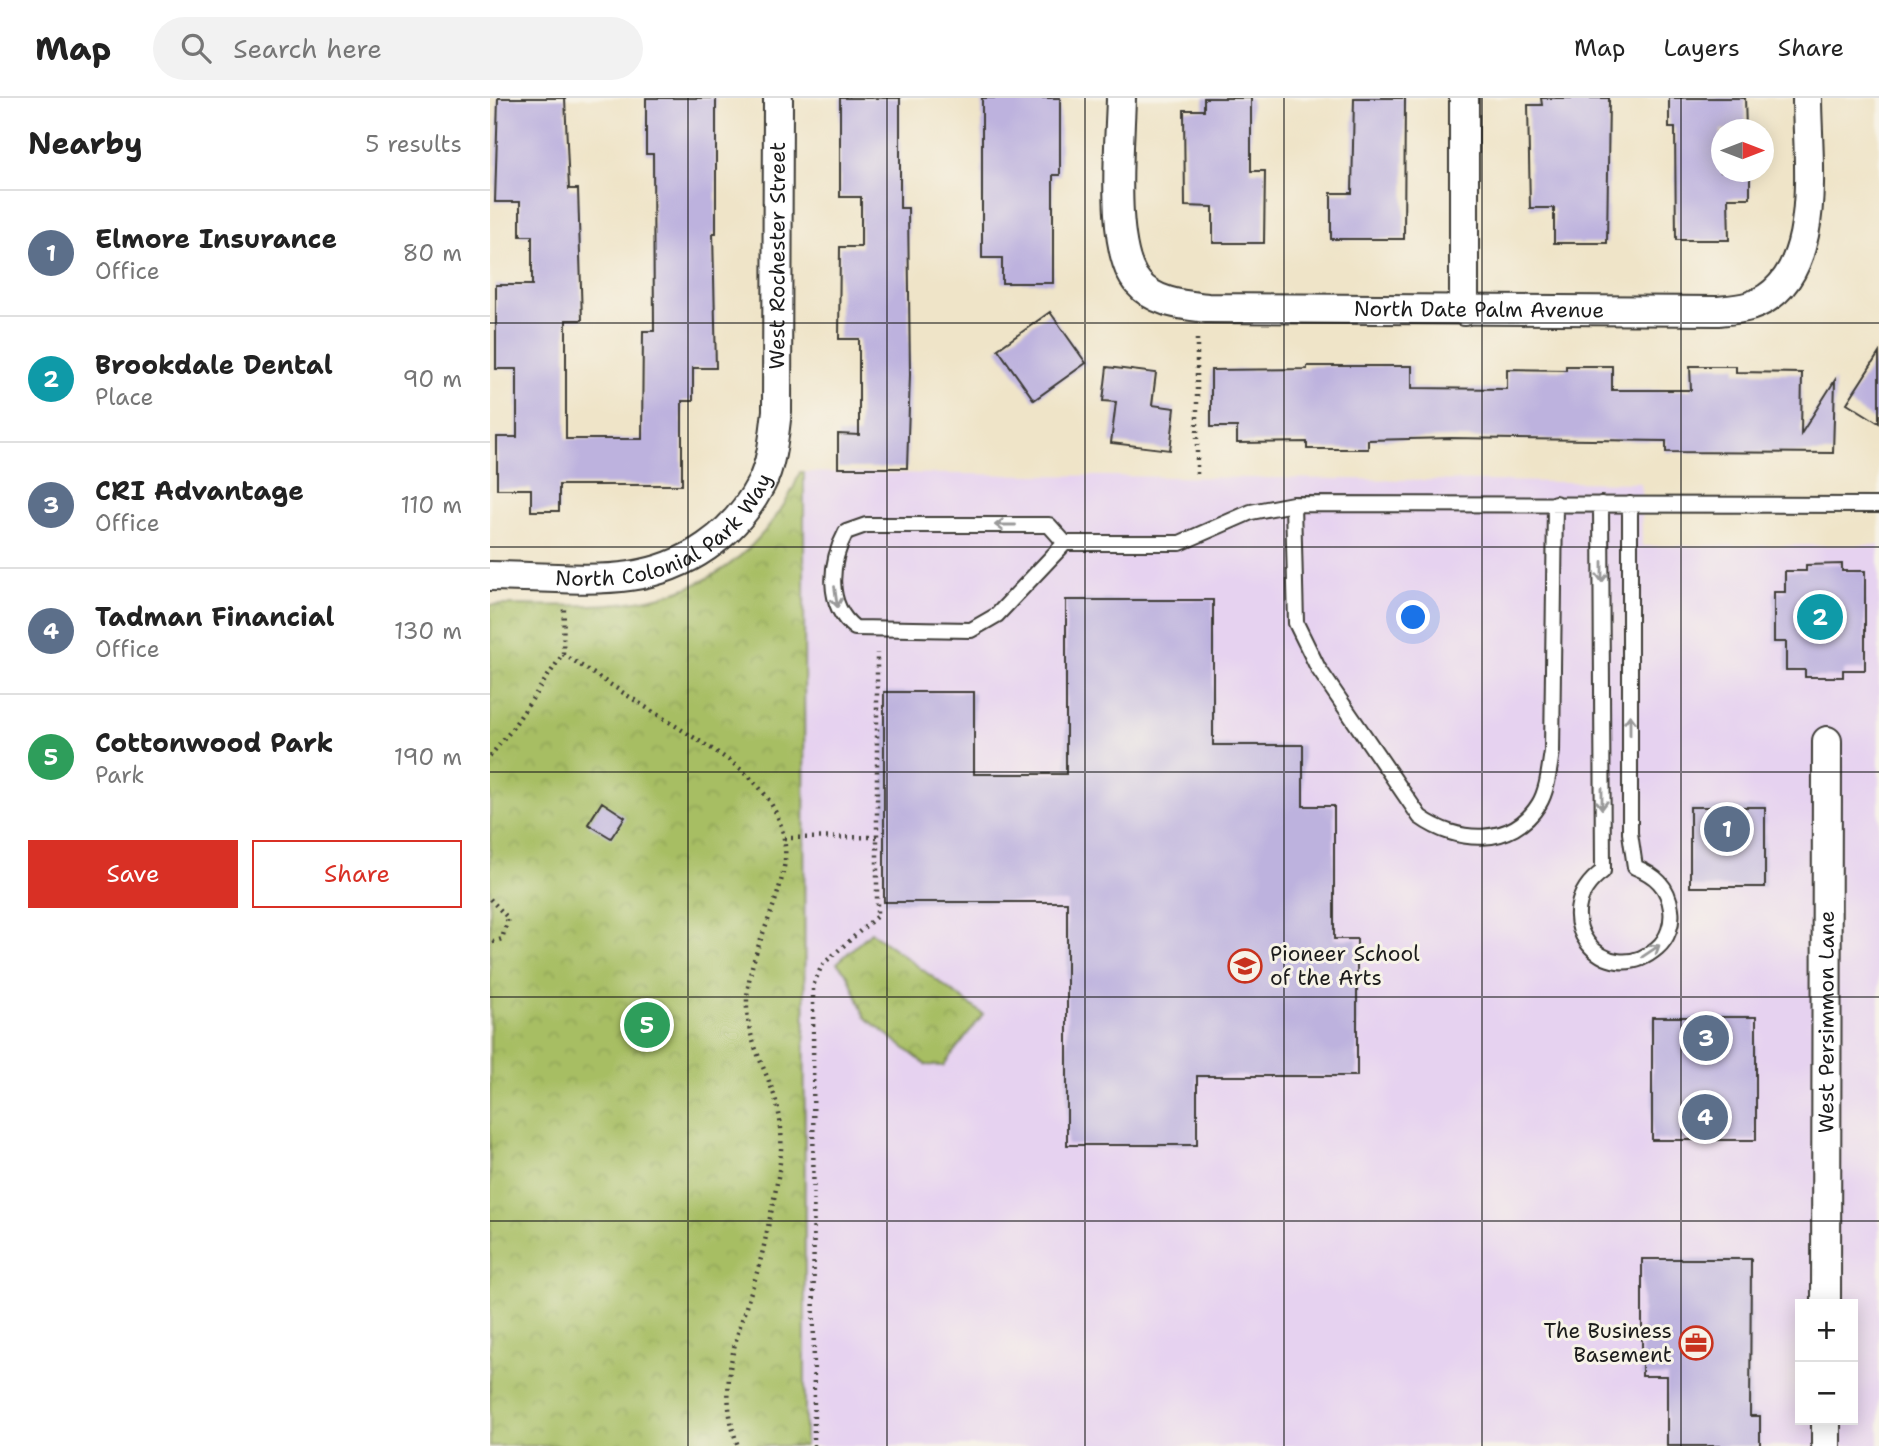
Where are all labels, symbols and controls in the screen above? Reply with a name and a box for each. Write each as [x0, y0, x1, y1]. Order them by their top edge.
search box [153, 17, 643, 80]
text: Map [35, 26, 111, 71]
icon: search [177, 29, 215, 67]
text: Search here [233, 31, 382, 66]
text: Map [1574, 32, 1625, 64]
text: Layers [1663, 32, 1740, 64]
text: Share [1778, 32, 1844, 64]
north arrow [1711, 119, 1774, 182]
text: Nearby [28, 123, 143, 164]
text: 5 results [365, 129, 462, 159]
street label: West Rochester Street [763, 142, 792, 369]
text: Elmore Insurance [95, 221, 337, 256]
text: 1 [46, 238, 56, 268]
text: 80 m [403, 238, 462, 268]
text: Office [95, 256, 160, 286]
street label: North Date Palm Avenue [1354, 295, 1604, 324]
text: Brookdale Dental [95, 347, 333, 382]
text: 2 [43, 364, 59, 394]
text: 90 m [402, 364, 462, 394]
text: Place [95, 382, 154, 412]
street label: North Colonial Park Way [555, 469, 778, 593]
text: CRI Advantage [95, 473, 304, 508]
text: 3 [43, 490, 59, 520]
text: 110 m [400, 490, 462, 520]
text: Office [95, 508, 160, 538]
one-way arrow [993, 518, 1016, 532]
one-way arrow [1595, 560, 1609, 583]
one-way arrow [830, 585, 843, 608]
pin: 2 [1797, 591, 1843, 643]
text: Tadman Financial [95, 599, 335, 634]
your location [1396, 600, 1430, 634]
text: 4 [43, 616, 59, 646]
text: 130 m [394, 616, 462, 646]
text: Office [95, 634, 160, 664]
one-way arrow [1623, 714, 1637, 737]
text: Cottonwood Park [95, 725, 333, 760]
text: 5 [44, 742, 58, 772]
text: 190 m [394, 742, 462, 772]
text: Park [95, 760, 144, 790]
one-way arrow [1596, 788, 1609, 811]
pin: 1 [1704, 803, 1750, 855]
button: Save [28, 840, 238, 908]
button: Share [252, 840, 462, 908]
street label: West Persimmon Lane [1812, 911, 1841, 1133]
place label: Pioneer School of the Arts [1270, 940, 1420, 992]
one-way arrow [1641, 944, 1660, 958]
school or university icon: Pioneer School of the Arts [1226, 947, 1264, 985]
pin: 5 [624, 999, 670, 1051]
pin: 3 [1683, 1012, 1729, 1064]
pin: 4 [1682, 1091, 1728, 1143]
map controls [1795, 1299, 1858, 1425]
button: + [1795, 1299, 1858, 1362]
place label: The Business Basement [1544, 1317, 1672, 1369]
office icon: The Business Basement [1677, 1324, 1715, 1362]
button: − [1795, 1362, 1858, 1425]

